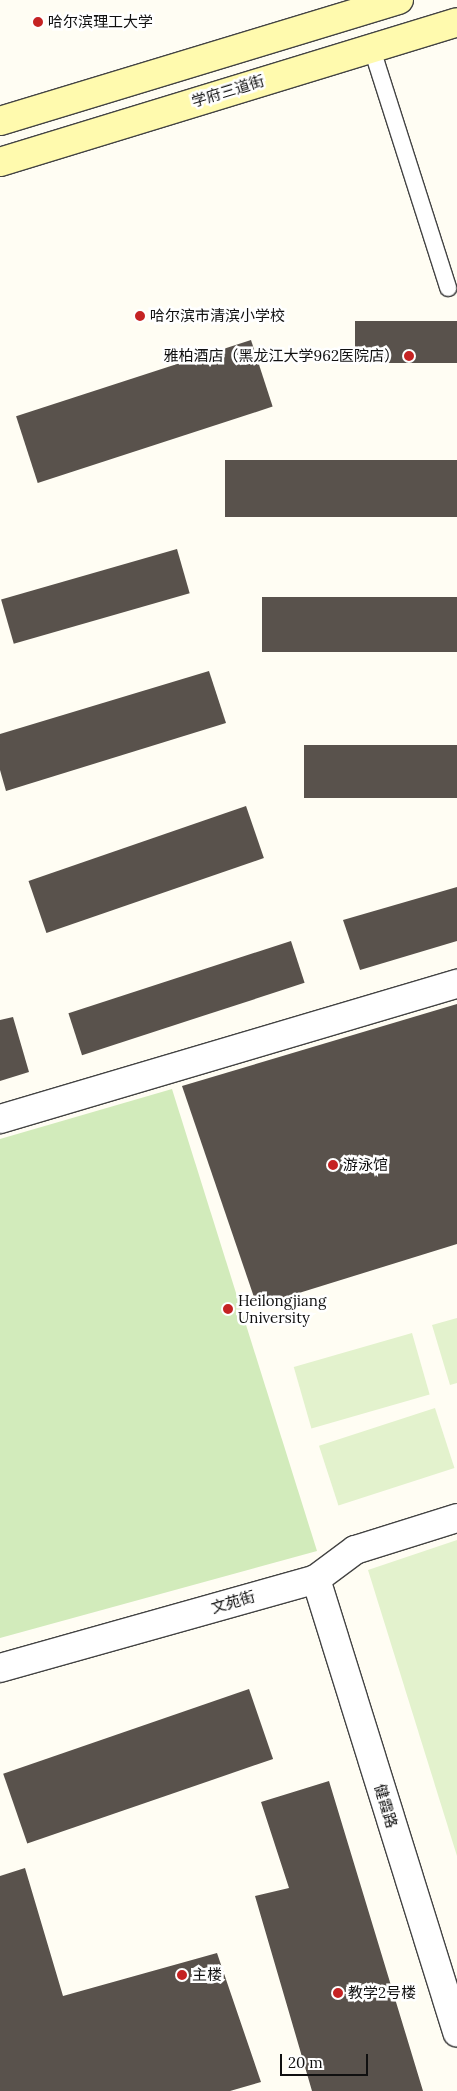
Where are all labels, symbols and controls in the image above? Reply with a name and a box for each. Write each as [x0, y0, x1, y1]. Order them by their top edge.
place label: 哈尔滨理工大学 [48, 13, 153, 31]
marker: 哈尔滨理工大学 [32, 16, 44, 28]
street label: 学府三道街 [190, 71, 266, 111]
place label: 哈尔滨市清滨小学校 [150, 307, 285, 325]
marker: 哈尔滨市清滨小学校 [134, 310, 146, 322]
place label: 雅柏酒店（黑龙江大学962医院店） [164, 347, 399, 365]
marker: 雅柏酒店（黑龙江大学962医院店） [403, 350, 415, 362]
place label: 游泳馆 [343, 1156, 388, 1174]
marker: 游泳馆 [327, 1159, 339, 1171]
place label: Heilongjiang University [238, 1291, 326, 1326]
marker: Heilongjiang University [222, 1303, 234, 1315]
street label: 文苑街 [209, 1587, 257, 1617]
street label: 健霞路 [371, 1782, 401, 1830]
place label: 主楼 [192, 1966, 222, 1984]
marker: 主楼 [176, 1969, 188, 1981]
place label: 教学2号楼 [348, 1984, 416, 2002]
marker: 教学2号楼 [332, 1987, 344, 1999]
scale bar [282, 2044, 370, 2076]
text: 20 m [288, 2053, 323, 2072]

